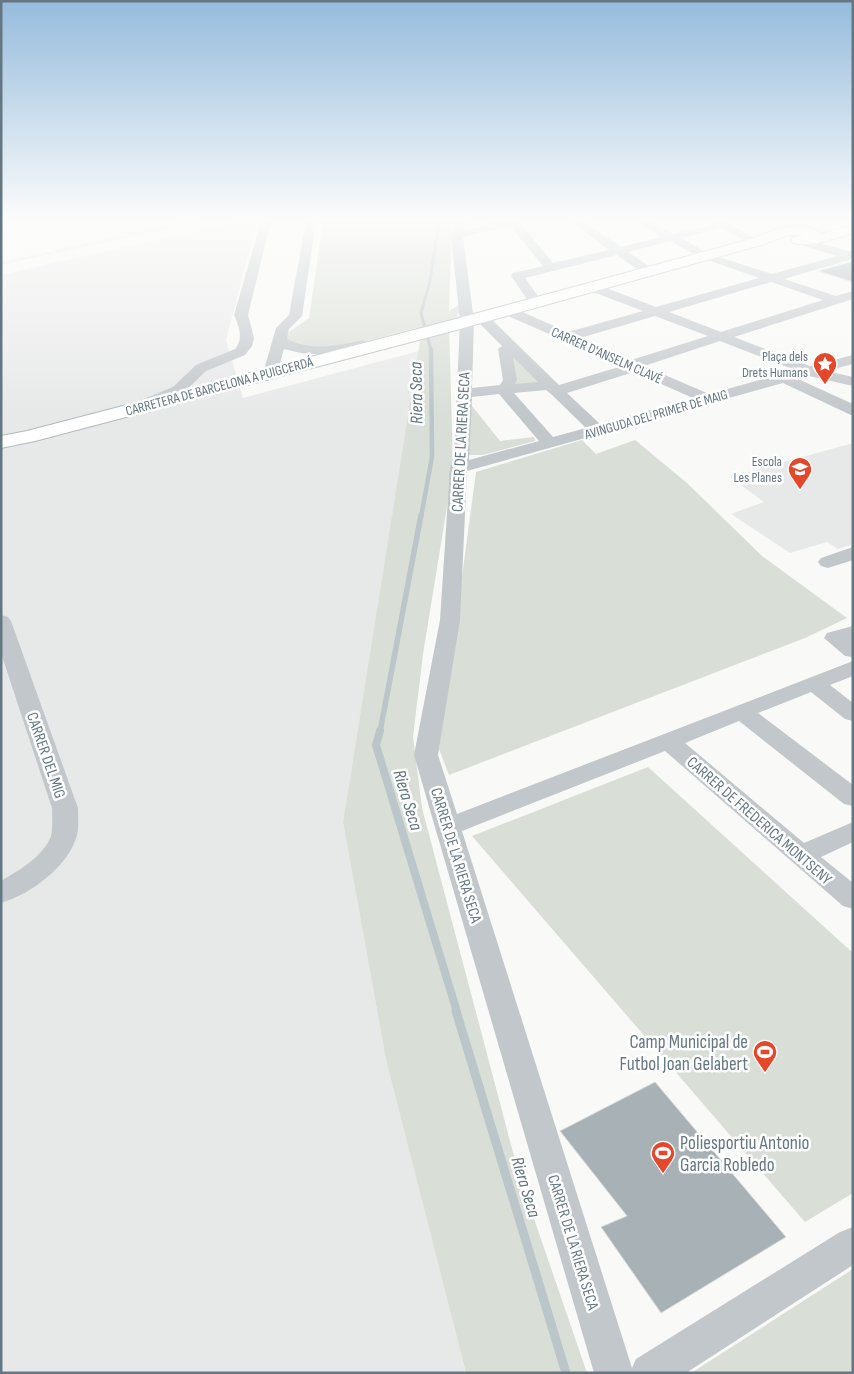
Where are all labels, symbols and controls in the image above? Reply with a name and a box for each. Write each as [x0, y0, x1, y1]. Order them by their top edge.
street label: CARRER D'ANSELM CLAVÉ [549, 323, 665, 388]
place label: Plaça dels Drets Humans [742, 348, 808, 381]
place icon: Plaça dels Drets Humans [812, 351, 838, 385]
street label: CARRETERA DE BARCELONA A PUIGCERDÁ [124, 353, 316, 420]
water label: Riera Seca [405, 361, 428, 424]
street label: CARRER DE LA RIERA SECA [448, 371, 475, 513]
street label: AVINGUDA DEL PRIMER DE MAIG [582, 386, 730, 443]
place label: Escola Les Planes [734, 453, 782, 486]
school or university icon: Escola Les Planes [787, 456, 813, 490]
street label: CARRER DEL MIG [22, 710, 69, 801]
street label: CARRER DE FREDERICA MONTSENY [683, 753, 836, 889]
water label: Riera Seca [388, 767, 427, 834]
street label: CARRER DE LA RIERA SECA [426, 786, 485, 925]
place label: Camp Municipal de Futbol Joan Gelabert [620, 1031, 748, 1076]
sports icon: Camp Municipal de Futbol Joan Gelabert [752, 1039, 778, 1073]
place label: Poliesportiu Antonio Garcia Robledo [680, 1132, 809, 1177]
sports icon: Poliesportiu Antonio Garcia Robledo [650, 1140, 676, 1174]
water label: Riera Seca [506, 1154, 545, 1221]
street label: CARRER DE LA RIERA SECA [543, 1173, 602, 1312]

